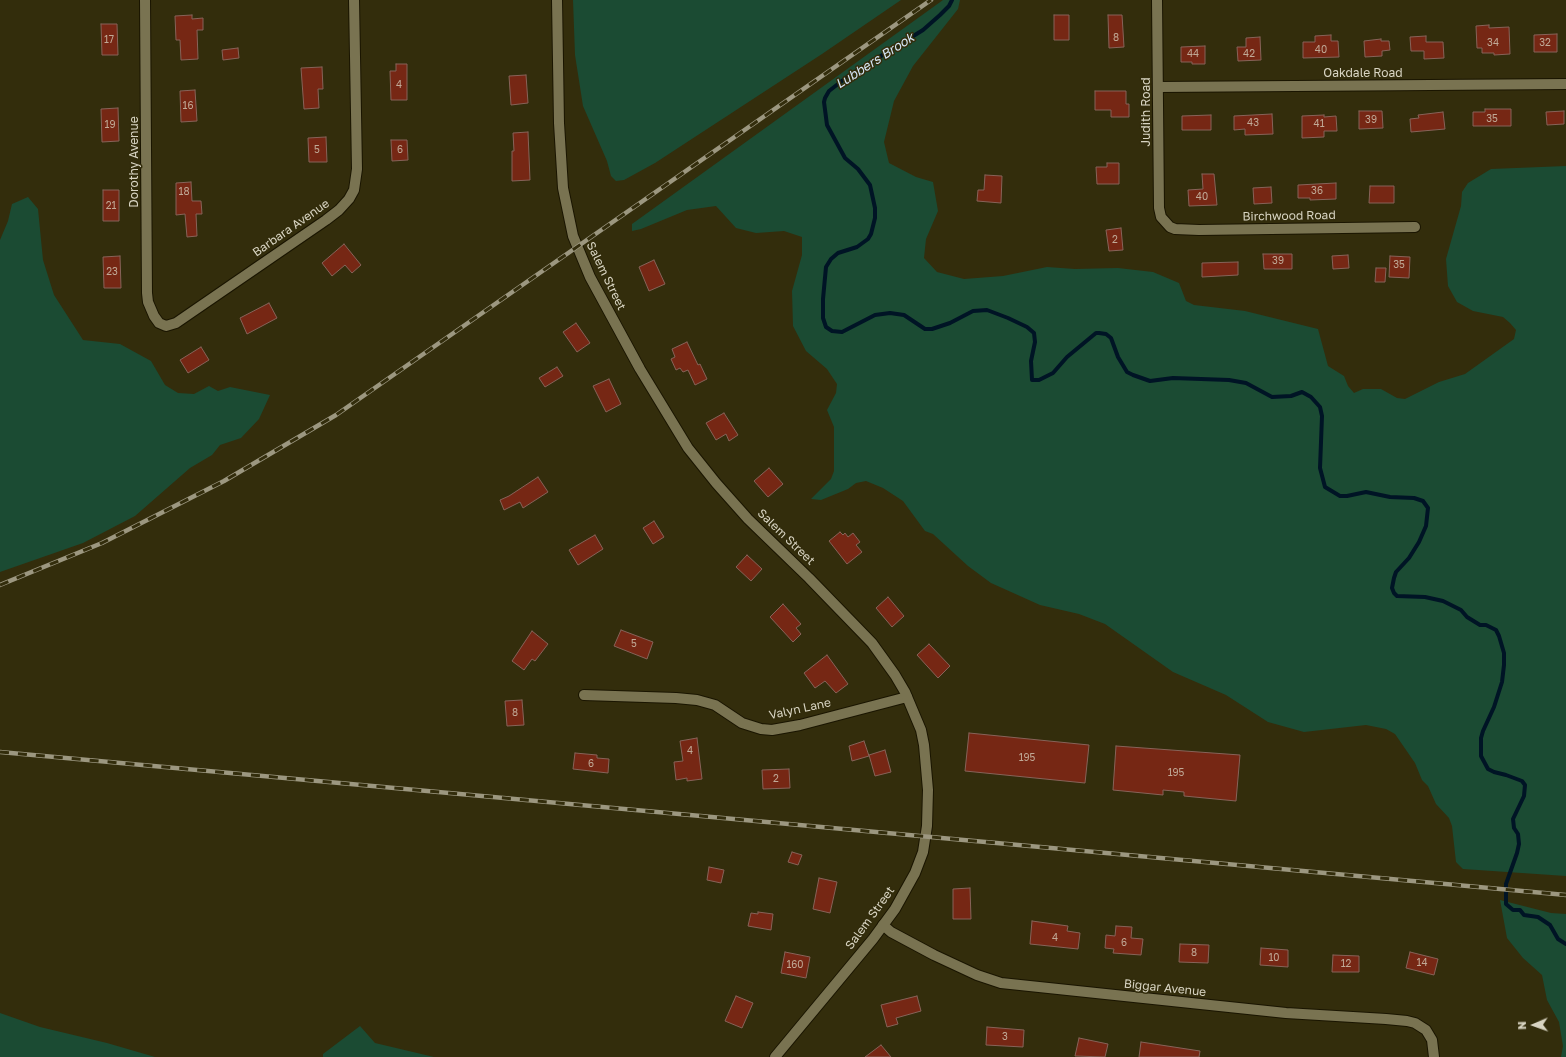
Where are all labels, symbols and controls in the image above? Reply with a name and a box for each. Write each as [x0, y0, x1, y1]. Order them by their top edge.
water label: Lubbers Brook [833, 30, 917, 92]
house number: 8 [1113, 32, 1119, 44]
house number: 17 [104, 34, 114, 46]
house number: 34 [1487, 37, 1499, 49]
house number: 32 [1539, 37, 1551, 49]
house number: 40 [1315, 44, 1327, 56]
house number: 44 [1187, 48, 1199, 60]
house number: 42 [1243, 48, 1255, 60]
street label: Oakdale Road [1323, 66, 1403, 80]
street label: Judith Road [1139, 77, 1153, 147]
house number: 4 [396, 79, 402, 91]
house number: 16 [183, 100, 193, 112]
house number: 35 [1486, 113, 1498, 125]
house number: 39 [1365, 114, 1377, 126]
street label: Dorothy Avenue [127, 116, 141, 208]
house number: 43 [1247, 117, 1259, 129]
house number: 41 [1314, 118, 1324, 130]
house number: 19 [105, 119, 115, 131]
house number: 5 [314, 144, 320, 156]
house number: 6 [397, 144, 403, 156]
house number: 36 [1311, 185, 1323, 197]
house number: 18 [179, 186, 189, 198]
house number: 40 [1196, 191, 1208, 203]
street label: Barbara Avenue [250, 196, 332, 260]
house number: 21 [106, 200, 116, 212]
street label: Birchwood Road [1242, 208, 1336, 224]
house number: 2 [1112, 234, 1118, 246]
street label: Salem Street [583, 239, 629, 313]
house number: 39 [1272, 255, 1284, 267]
house number: 35 [1393, 259, 1405, 271]
house number: 23 [106, 266, 118, 278]
street label: Salem Street [754, 506, 818, 568]
house number: 5 [631, 638, 637, 650]
street label: Valyn Lane [768, 695, 832, 723]
house number: 8 [512, 707, 518, 719]
house number: 4 [687, 745, 693, 757]
house number: 195 [1019, 752, 1035, 764]
house number: 6 [588, 758, 594, 770]
house number: 195 [1168, 767, 1184, 779]
house number: 2 [773, 773, 779, 785]
street label: Salem Street [842, 884, 898, 952]
house number: 4 [1052, 932, 1058, 944]
house number: 6 [1121, 937, 1127, 949]
house number: 8 [1191, 947, 1197, 959]
house number: 10 [1268, 952, 1280, 964]
house number: 14 [1417, 957, 1427, 969]
house number: 12 [1341, 958, 1351, 970]
house number: 160 [786, 959, 804, 971]
street label: Biggar Avenue [1123, 977, 1207, 999]
north arrow [1514, 1005, 1554, 1045]
text: N [1515, 1021, 1528, 1030]
house number: 3 [1002, 1031, 1008, 1043]

